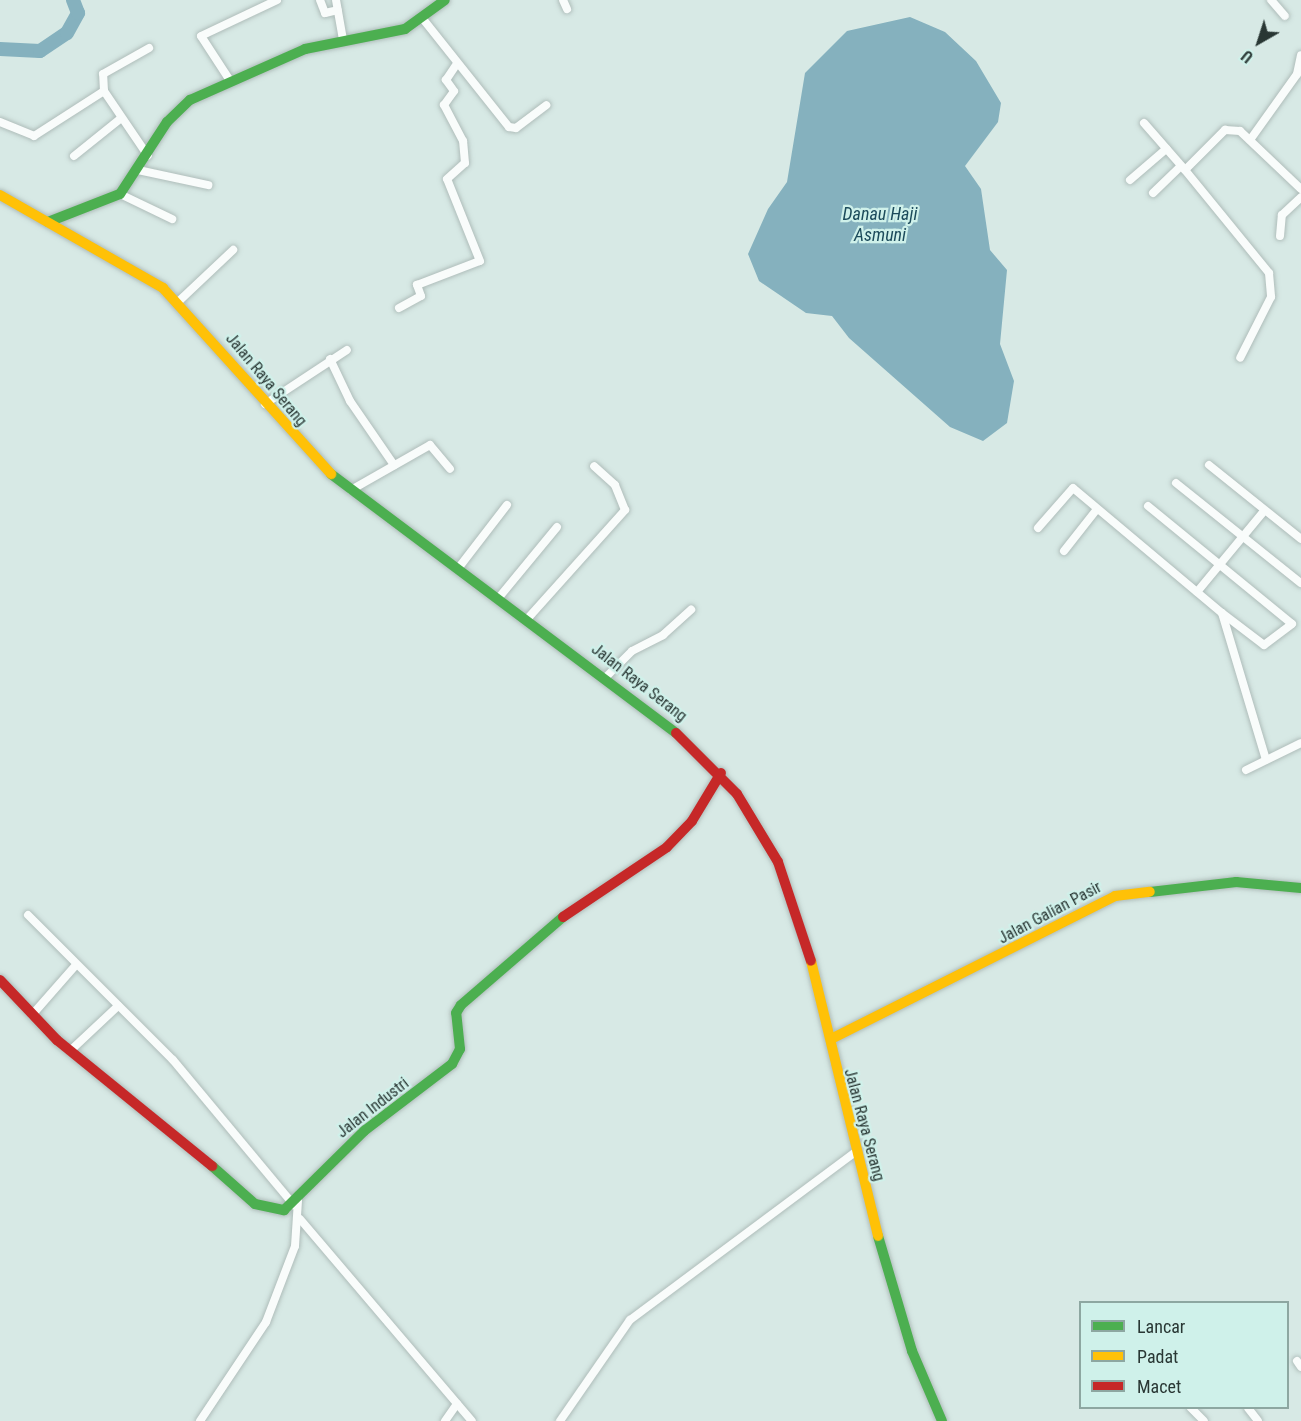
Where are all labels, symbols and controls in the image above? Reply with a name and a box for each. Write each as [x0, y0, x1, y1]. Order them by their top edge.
north arrow [1229, 12, 1289, 72]
text: U [1238, 46, 1257, 67]
water label: Danau Haji Asmuni [843, 204, 917, 246]
street label: Jalan Raya Serang [221, 329, 311, 431]
street label: Jalan Raya Serang [587, 640, 691, 726]
street label: Jalan Galian Pasir [995, 878, 1105, 948]
street label: Jalan Raya Serang [840, 1067, 888, 1183]
street label: Jalan Industri [333, 1074, 413, 1142]
legend [1079, 1301, 1289, 1409]
text: Lancar [1137, 1316, 1185, 1337]
text: Padat [1137, 1346, 1178, 1367]
text: Macet [1137, 1376, 1181, 1397]

